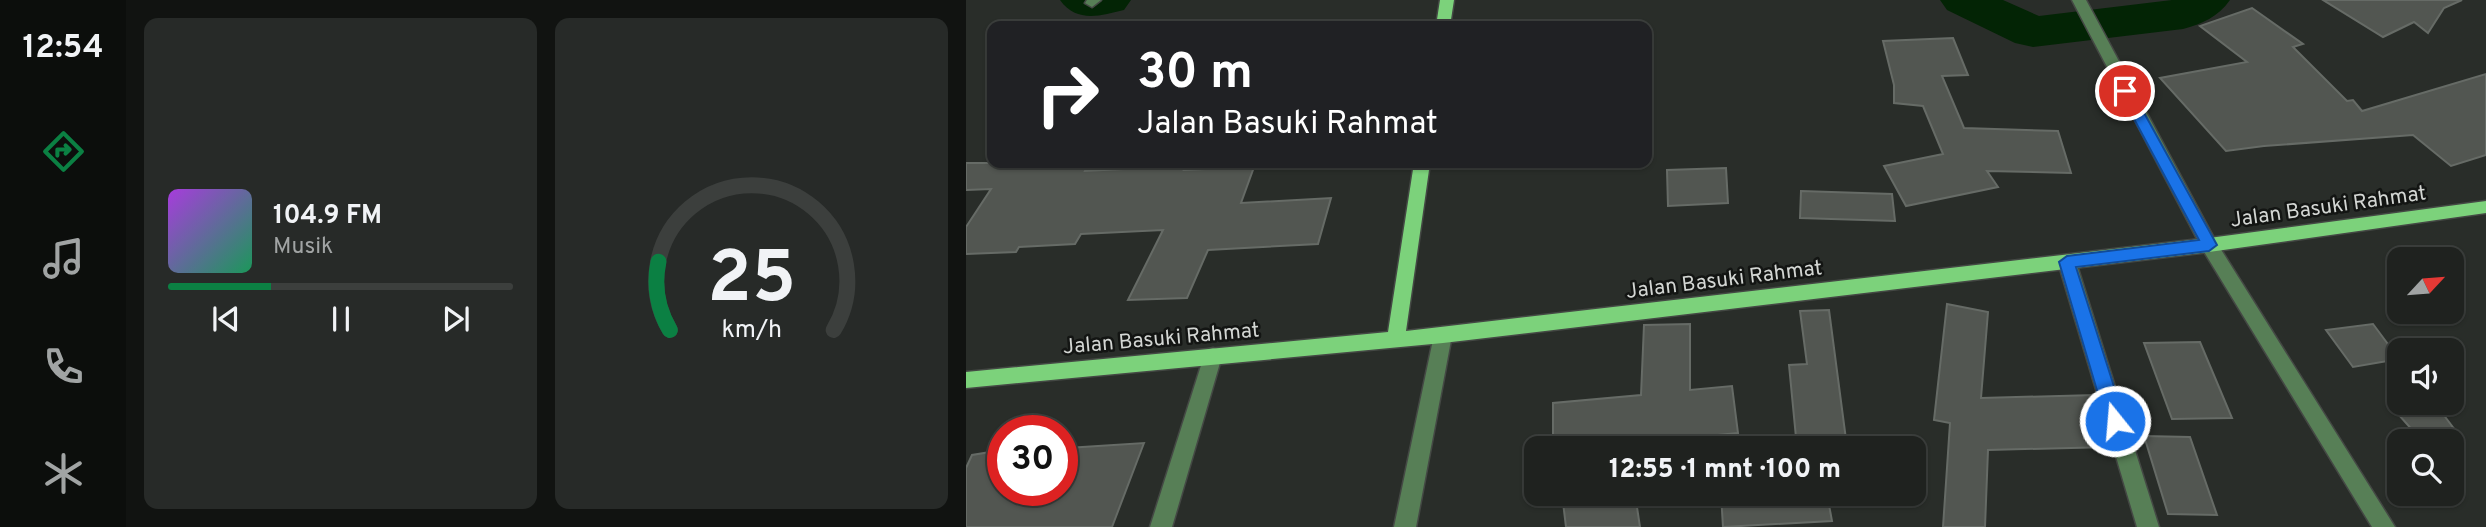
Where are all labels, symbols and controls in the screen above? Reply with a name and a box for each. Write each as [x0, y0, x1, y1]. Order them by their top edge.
text: 12:54 [23, 29, 103, 69]
text: 30 m [1137, 44, 1253, 106]
icon: right [1022, 49, 1113, 140]
pin [2095, 61, 2155, 121]
icon: arrive [2106, 72, 2144, 110]
text: Jalan Basuki Rahmat [1137, 105, 1438, 145]
icon: directions [39, 127, 88, 176]
street label: Jalan Basuki Rahmat [2229, 180, 2428, 235]
text: 104.9 FM [273, 200, 382, 233]
text: Musik [273, 233, 333, 262]
icon: music [39, 234, 88, 283]
text: 25 [707, 236, 796, 328]
north arrow [2387, 247, 2464, 324]
map controls [2387, 247, 2464, 506]
street label: Jalan Basuki Rahmat [1625, 255, 1824, 306]
icon: previous [207, 300, 245, 338]
icon: pause [322, 300, 360, 338]
icon: next [437, 300, 475, 338]
text: km/h [721, 314, 782, 346]
street label: Jalan Basuki Rahmat [1062, 317, 1261, 362]
button: sound [2387, 338, 2464, 415]
icon: phone [39, 342, 88, 391]
position arrow [2078, 384, 2152, 458]
speed limit sign: 30 [987, 415, 1078, 506]
button: search [2387, 429, 2464, 506]
icon: climate [39, 449, 88, 498]
text: 12:55 · 1 mnt · 100 m [1609, 454, 1841, 487]

